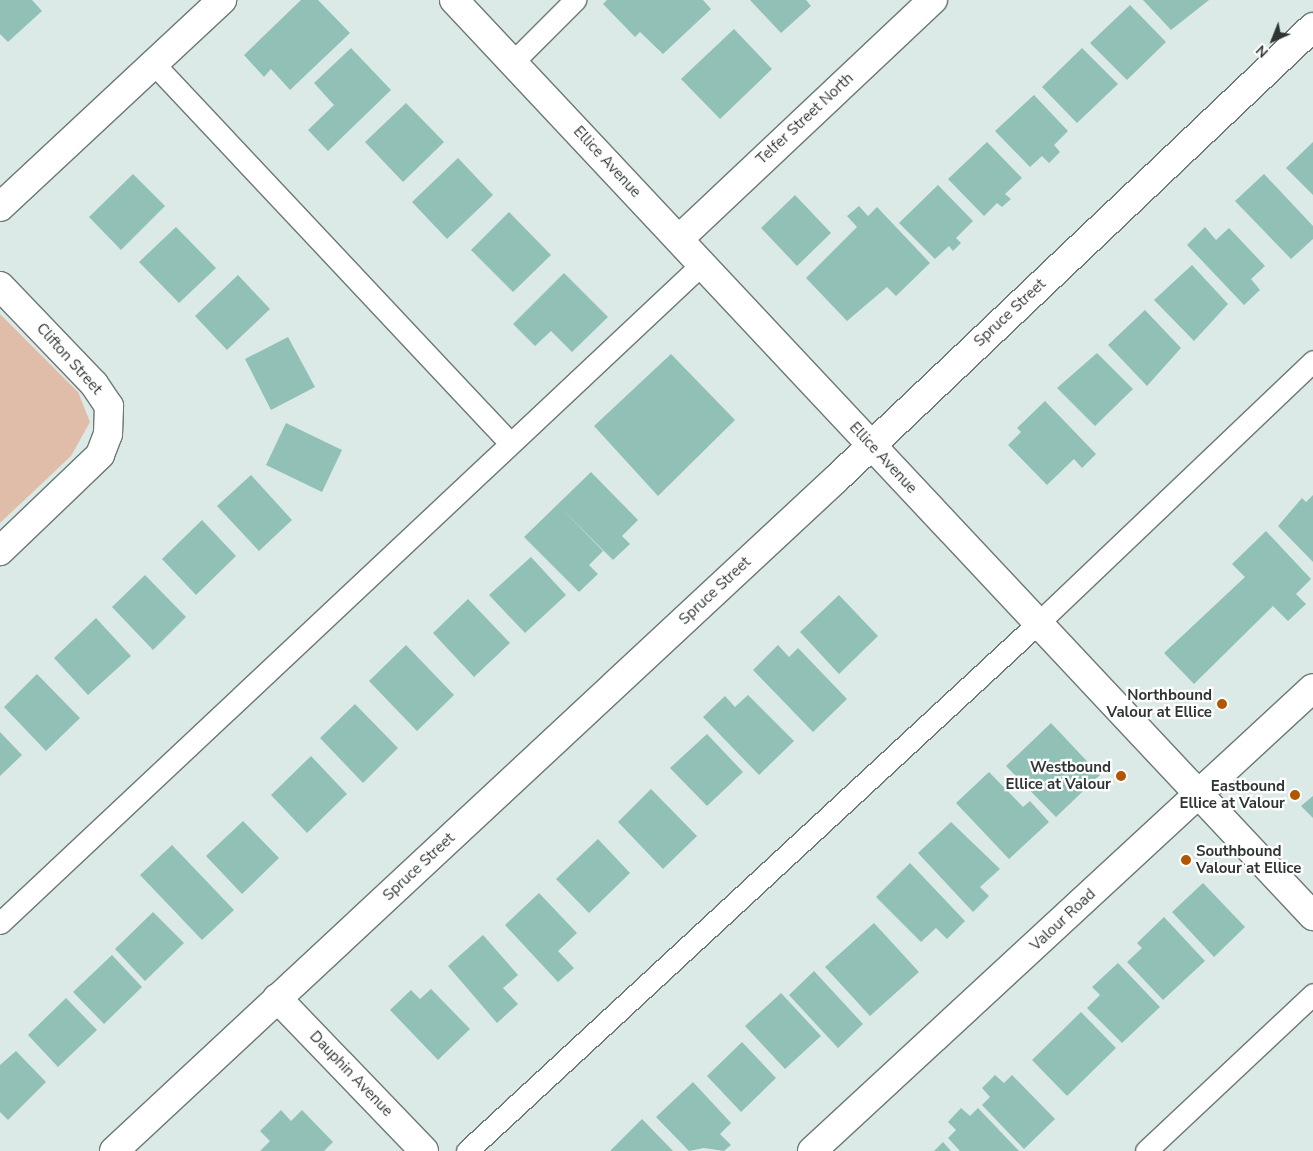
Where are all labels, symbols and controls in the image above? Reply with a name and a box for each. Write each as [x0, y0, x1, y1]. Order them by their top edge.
north arrow [1248, 15, 1298, 65]
text: N [1252, 41, 1273, 62]
street label: Telfer Street North [753, 69, 857, 169]
street label: Ellice Avenue [569, 123, 645, 201]
street label: Spruce Street [970, 275, 1050, 351]
street label: Clifton Street [32, 320, 106, 398]
street label: Ellice Avenue [845, 419, 921, 497]
street label: Spruce Street [675, 553, 755, 629]
place label: Northbound Valour at Ellice [1107, 686, 1212, 721]
marker: Northbound Valour at Ellice [1216, 698, 1228, 710]
place label: Westbound Ellice at Valour [1006, 758, 1111, 793]
marker: Westbound Ellice at Valour [1115, 770, 1127, 782]
place label: Eastbound Ellice at Valour [1180, 777, 1285, 812]
marker: Eastbound Ellice at Valour [1289, 789, 1301, 801]
street label: Spruce Street [379, 829, 459, 905]
place label: Southbound Valour at Ellice [1196, 842, 1301, 877]
marker: Southbound Valour at Ellice [1180, 854, 1192, 866]
street label: Valour Road [1027, 885, 1099, 955]
street label: Dauphin Avenue [306, 1028, 396, 1120]

